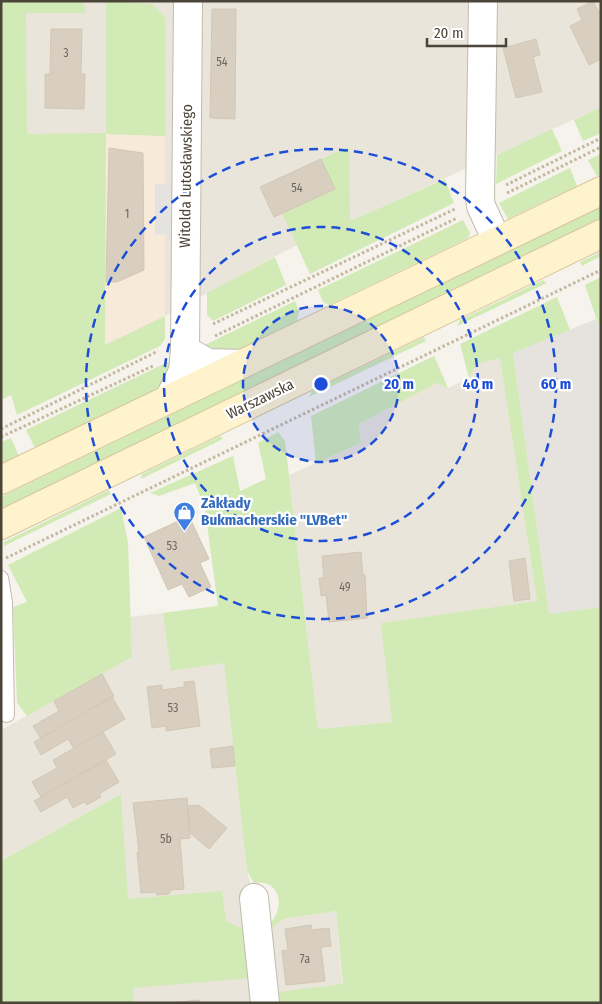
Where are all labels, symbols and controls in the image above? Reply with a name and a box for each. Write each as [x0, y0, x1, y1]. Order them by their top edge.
scale bar [427, 15, 506, 47]
text: 20 m [434, 24, 464, 42]
house number: 3 [63, 46, 69, 60]
house number: 54 [216, 55, 228, 69]
street label: Witolda Lutosławskiego [176, 104, 196, 248]
house number: 54 [291, 181, 303, 195]
house number: 1 [125, 207, 129, 221]
street label: Warszawska [223, 375, 297, 423]
centre of rings [312, 375, 330, 393]
text: 20 m [383, 375, 414, 393]
text: 40 m [463, 375, 493, 393]
text: 60 m [541, 375, 571, 393]
place label: Zakłady Bukmacherskie "LVBet" [201, 494, 347, 529]
shop icon: Zakłady Bukmacherskie "LVBet" [173, 500, 197, 531]
house number: 53 [167, 539, 177, 553]
house number: 49 [339, 580, 351, 594]
house number: 53 [168, 701, 178, 715]
house number: 5b [160, 832, 172, 846]
house number: 7a [300, 952, 310, 966]

